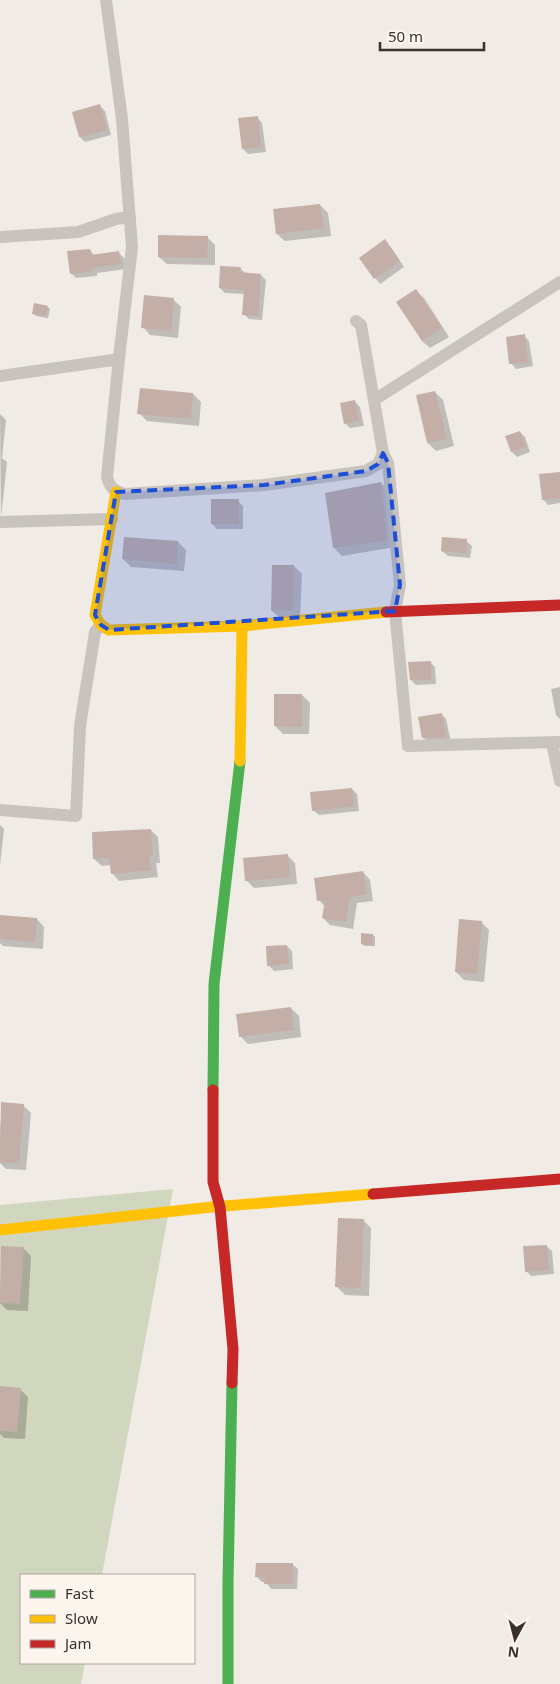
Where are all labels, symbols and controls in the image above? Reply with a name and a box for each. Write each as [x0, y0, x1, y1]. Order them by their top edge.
scale bar [380, 20, 484, 52]
text: 50 m [388, 26, 423, 46]
legend [20, 1574, 195, 1664]
text: Fast [65, 1583, 94, 1603]
text: Slow [65, 1608, 98, 1628]
north arrow [490, 1614, 540, 1664]
text: Jam [63, 1633, 92, 1653]
text: N [507, 1642, 520, 1663]

